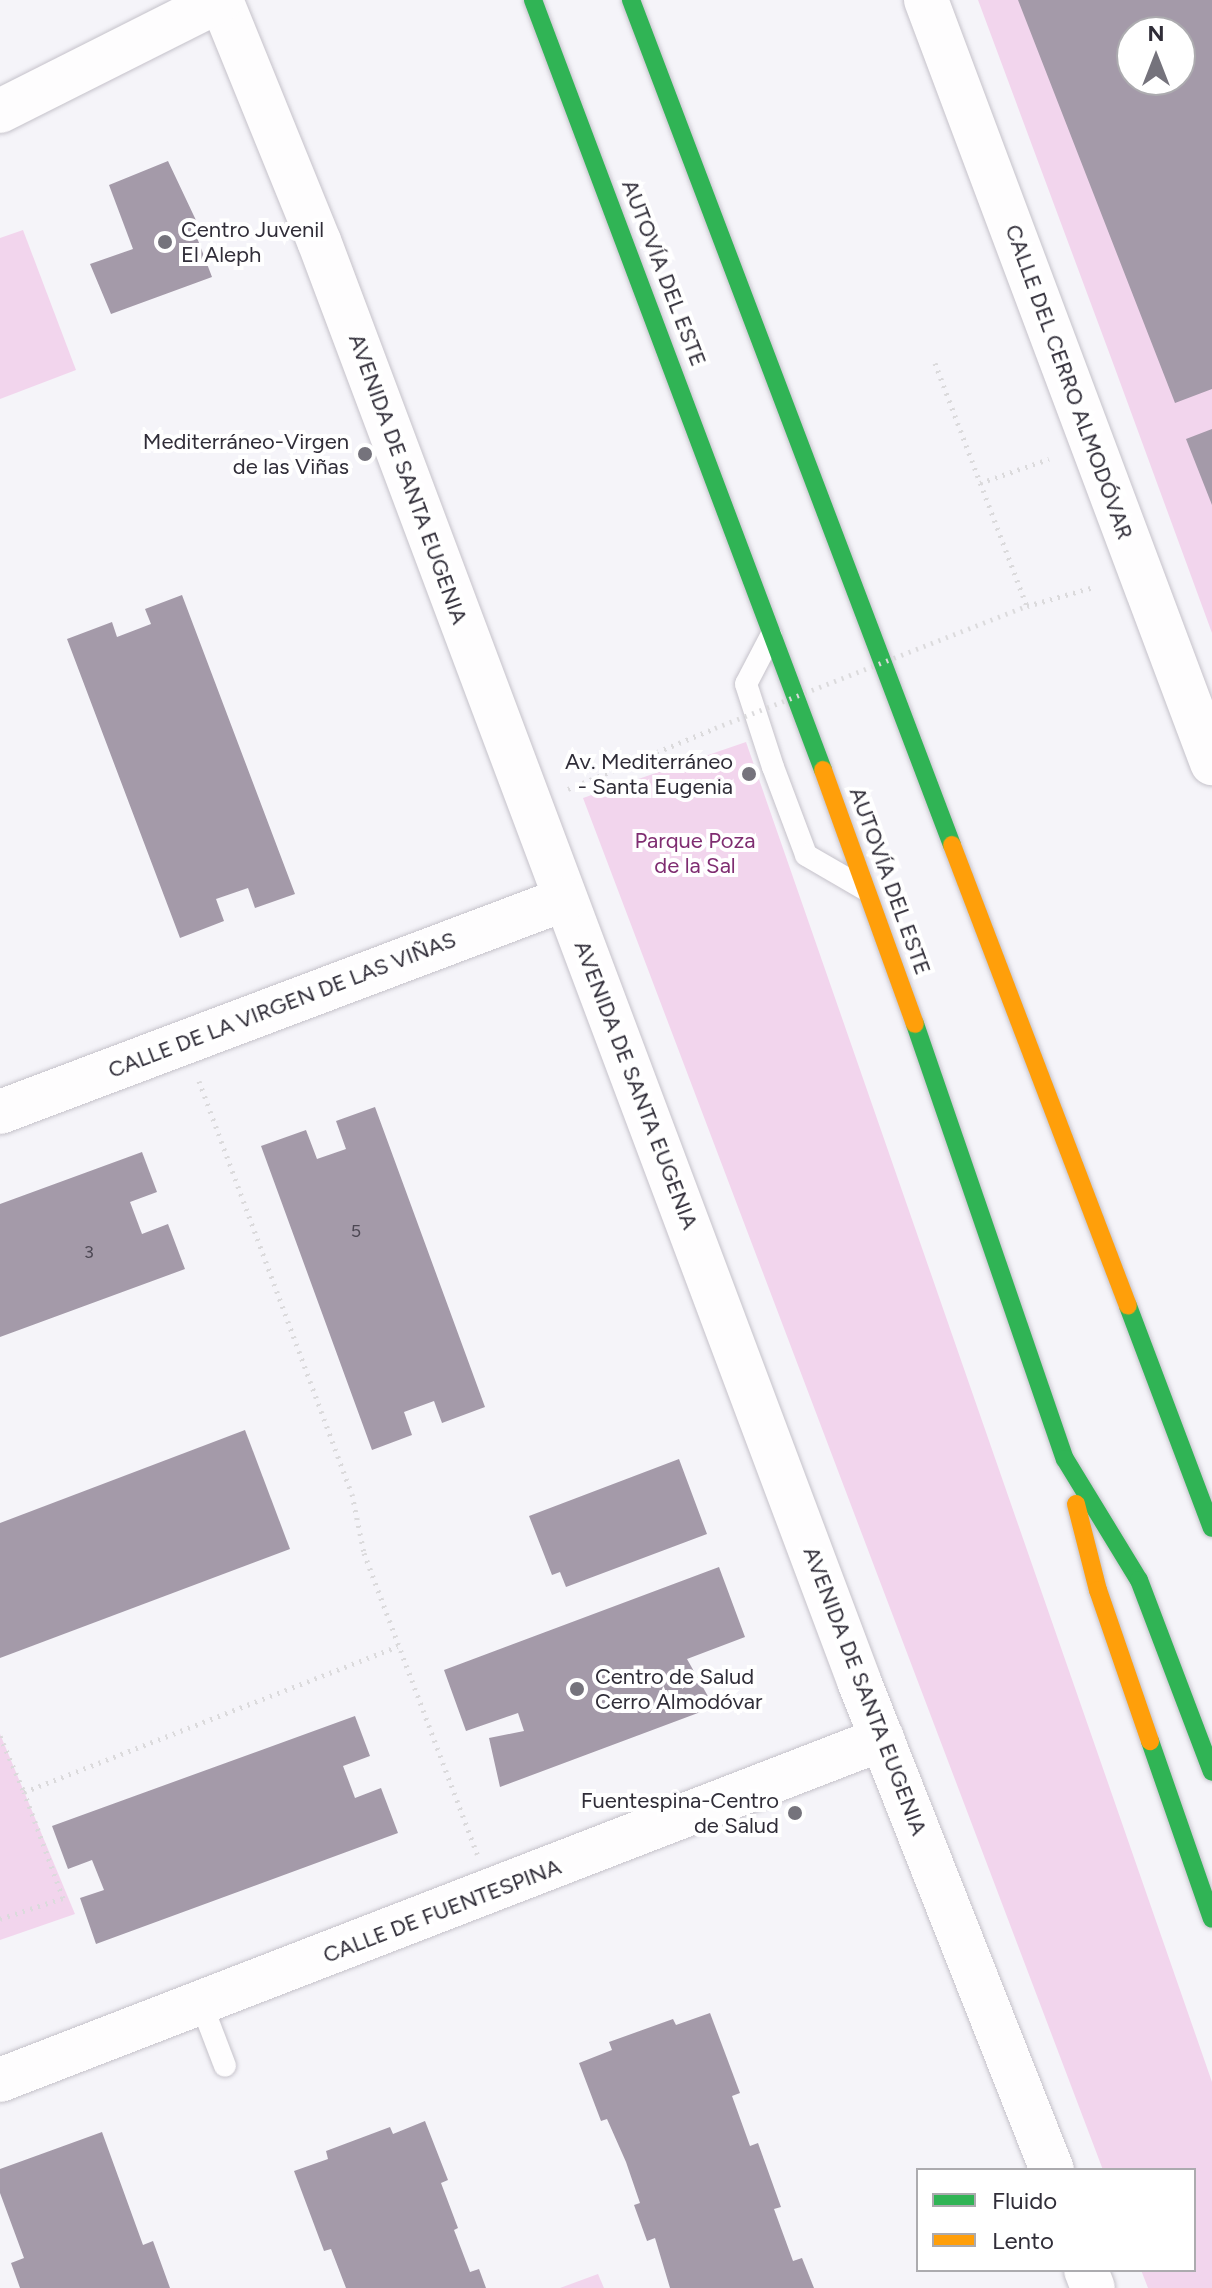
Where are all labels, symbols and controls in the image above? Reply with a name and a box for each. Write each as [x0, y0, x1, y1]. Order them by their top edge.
north arrow [1116, 16, 1196, 96]
text: N [1147, 20, 1165, 47]
street label: AUTOVÍA DEL ESTE [616, 176, 712, 370]
place label: Centro Juvenil El Aleph [181, 216, 324, 268]
street label: CALLE DEL CERRO ALMODÓVAR [1000, 221, 1138, 543]
marker: Centro Juvenil El Aleph [156, 233, 174, 251]
street label: AVENIDA DE SANTA EUGENIA [343, 330, 473, 628]
place label: Mediterráneo-Virgen de las Viñas [143, 428, 349, 480]
marker: Mediterráneo-Virgen de las Viñas [356, 445, 374, 463]
place label: Av. Mediterráneo - Santa Eugenia [565, 748, 733, 800]
marker: Av. Mediterráneo - Santa Eugenia [740, 765, 758, 783]
street label: AUTOVÍA DEL ESTE [844, 784, 936, 978]
park label: Parque Poza de la Sal [635, 827, 755, 878]
street label: CALLE DE LA VIRGEN DE LAS VIÑAS [104, 926, 460, 1084]
street label: AVENIDA DE SANTA EUGENIA [569, 937, 703, 1233]
house number: 5 [351, 1220, 361, 1242]
house number: 3 [84, 1241, 94, 1263]
street label: AVENIDA DE SANTA EUGENIA [798, 1543, 932, 1839]
place label: Centro de Salud Cerro Almodóvar [595, 1663, 762, 1714]
marker: Centro de Salud Cerro Almodóvar [566, 1678, 588, 1700]
place label: Fuentespina-Centro de Salud [581, 1787, 779, 1838]
marker: Fuentespina-Centro de Salud [786, 1804, 804, 1822]
street label: CALLE DE FUENTESPINA [319, 1853, 565, 1969]
legend [916, 2168, 1196, 2272]
text: Fluido [992, 2186, 1057, 2215]
text: Lento [992, 2226, 1054, 2255]

